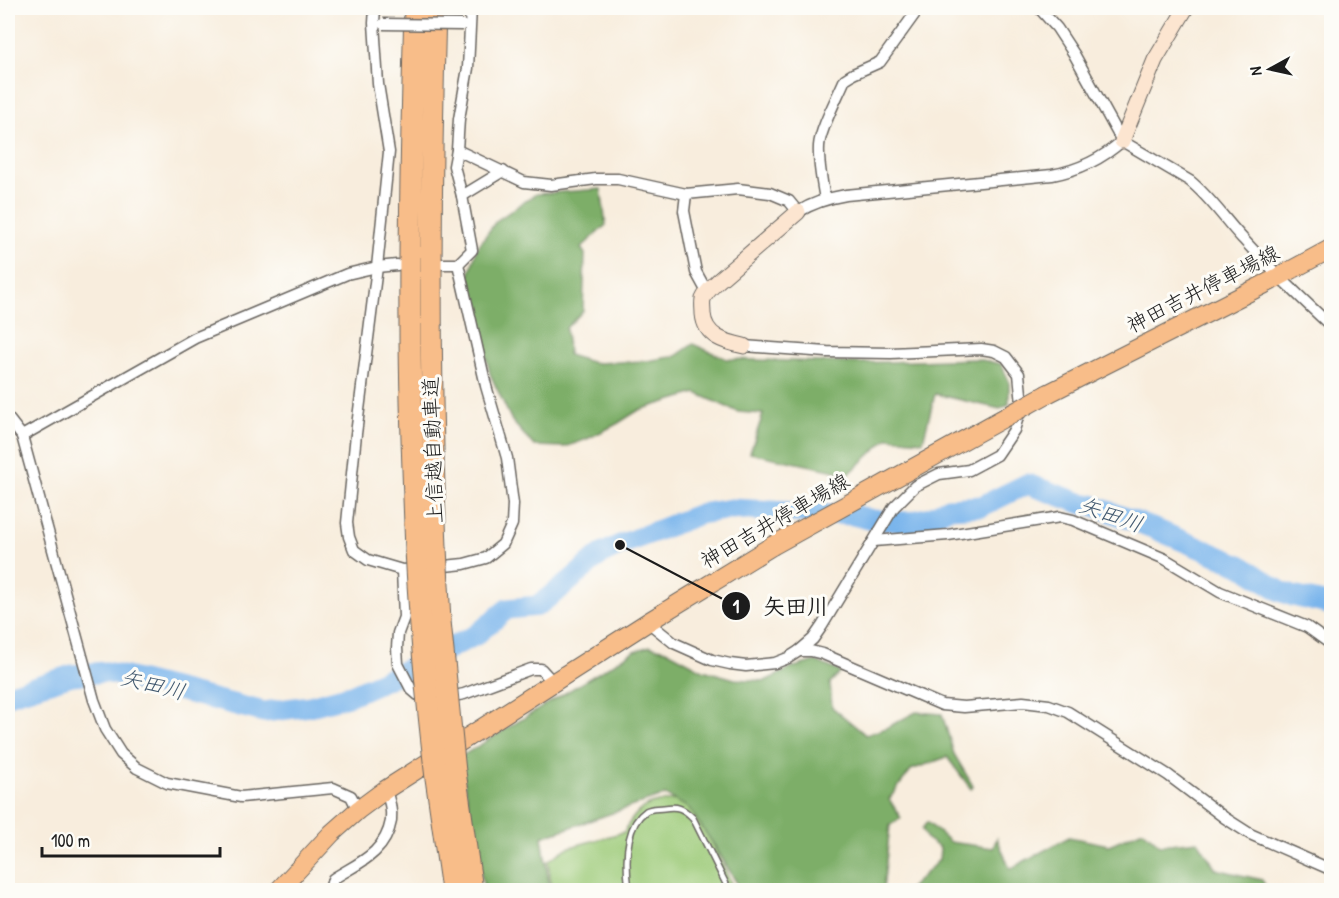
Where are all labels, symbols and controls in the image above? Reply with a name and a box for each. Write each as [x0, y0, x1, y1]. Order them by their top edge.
north arrow [1240, 39, 1300, 99]
text: N [1244, 65, 1267, 77]
street label: 神田吉井停車場線 [1121, 237, 1284, 340]
street label: 上信越自動車道 [415, 376, 450, 524]
street label: 神田吉井停車場線 [695, 466, 855, 575]
water label: 矢田川 [1075, 489, 1147, 539]
callout: 矢田川 [721, 586, 841, 626]
text: 矢田川 [763, 591, 829, 621]
text: 1 [733, 594, 740, 619]
water label: 矢田川 [117, 661, 189, 707]
scale bar [42, 820, 220, 858]
text: 100 m [51, 828, 90, 853]

